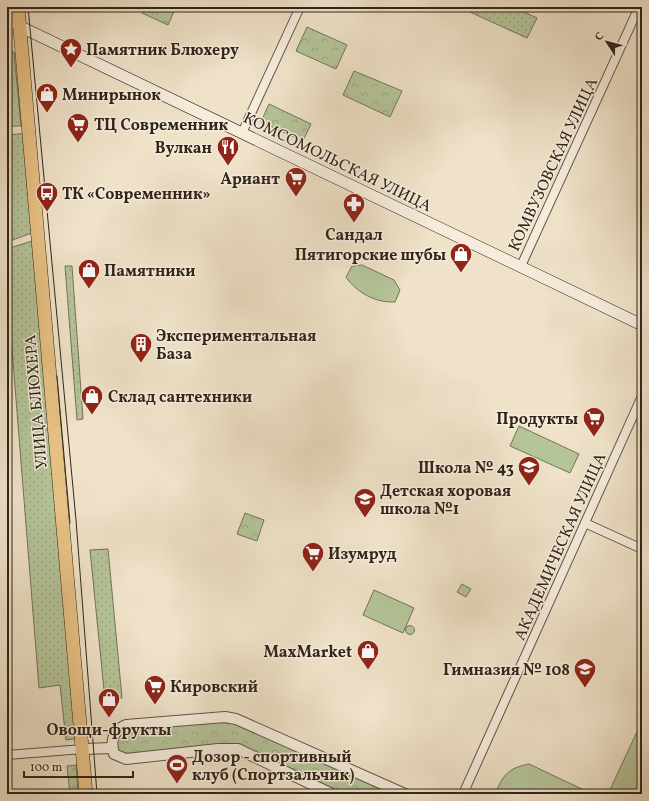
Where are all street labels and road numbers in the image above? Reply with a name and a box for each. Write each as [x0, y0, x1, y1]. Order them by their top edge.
street label: КОМВУЗОВСКАЯ УЛИЦА [504, 75, 604, 255]
street label: КОМСОМОЛЬСКАЯ УЛИЦА [239, 108, 435, 218]
street label: УЛИЦА БЛЮХЕРА [20, 334, 54, 470]
street label: АКАДЕМИЧЕСКАЯ УЛИЦА [509, 450, 612, 644]

